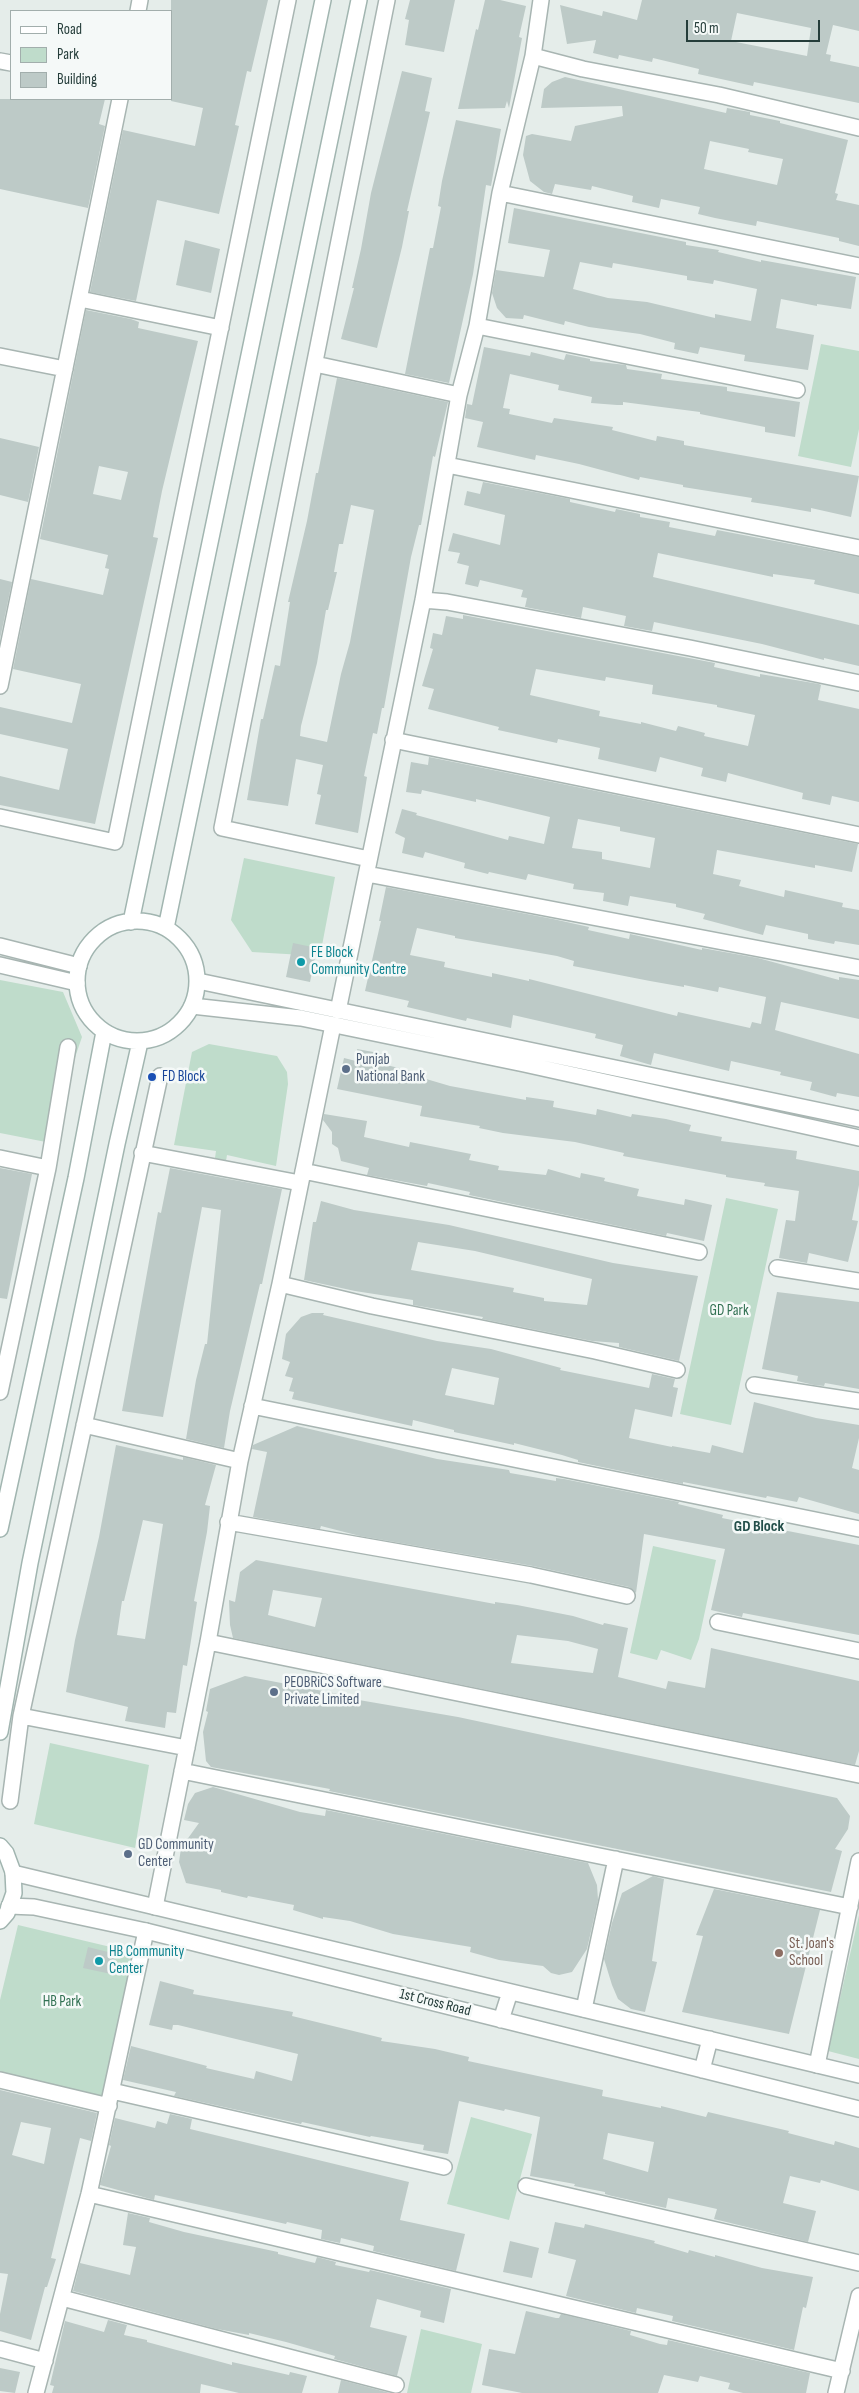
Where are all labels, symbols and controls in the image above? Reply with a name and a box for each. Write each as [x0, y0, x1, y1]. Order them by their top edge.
legend [10, 10, 172, 100]
scale bar [689, 10, 823, 42]
text: 50 m [694, 19, 719, 38]
text: Road [57, 20, 82, 39]
text: Park [57, 45, 79, 64]
text: Building [57, 70, 97, 89]
place label: FE Block Community Centre [311, 944, 406, 979]
marker: FE Block Community Centre [295, 956, 307, 968]
place label: Punjab National Bank [356, 1051, 425, 1086]
marker: Punjab National Bank [340, 1063, 352, 1075]
place label: FD Block [162, 1068, 205, 1086]
marker: FD Block [146, 1071, 158, 1083]
park label: GD Park [709, 1302, 749, 1320]
district label: GD Block [734, 1517, 784, 1537]
place label: PEOBRiCS Software Private Limited [284, 1674, 382, 1709]
marker: PEOBRiCS Software Private Limited [268, 1686, 280, 1698]
place label: GD Community Center [138, 1836, 214, 1871]
marker: GD Community Center [122, 1848, 134, 1860]
place label: St. Joan's School [789, 1935, 834, 1970]
place label: HB Community Center [109, 1943, 184, 1978]
marker: St. Joan's School [773, 1947, 785, 1959]
marker: HB Community Center [93, 1955, 105, 1967]
street label: 1st Cross Road [397, 1985, 473, 2021]
park label: HB Park [43, 1993, 81, 2011]

